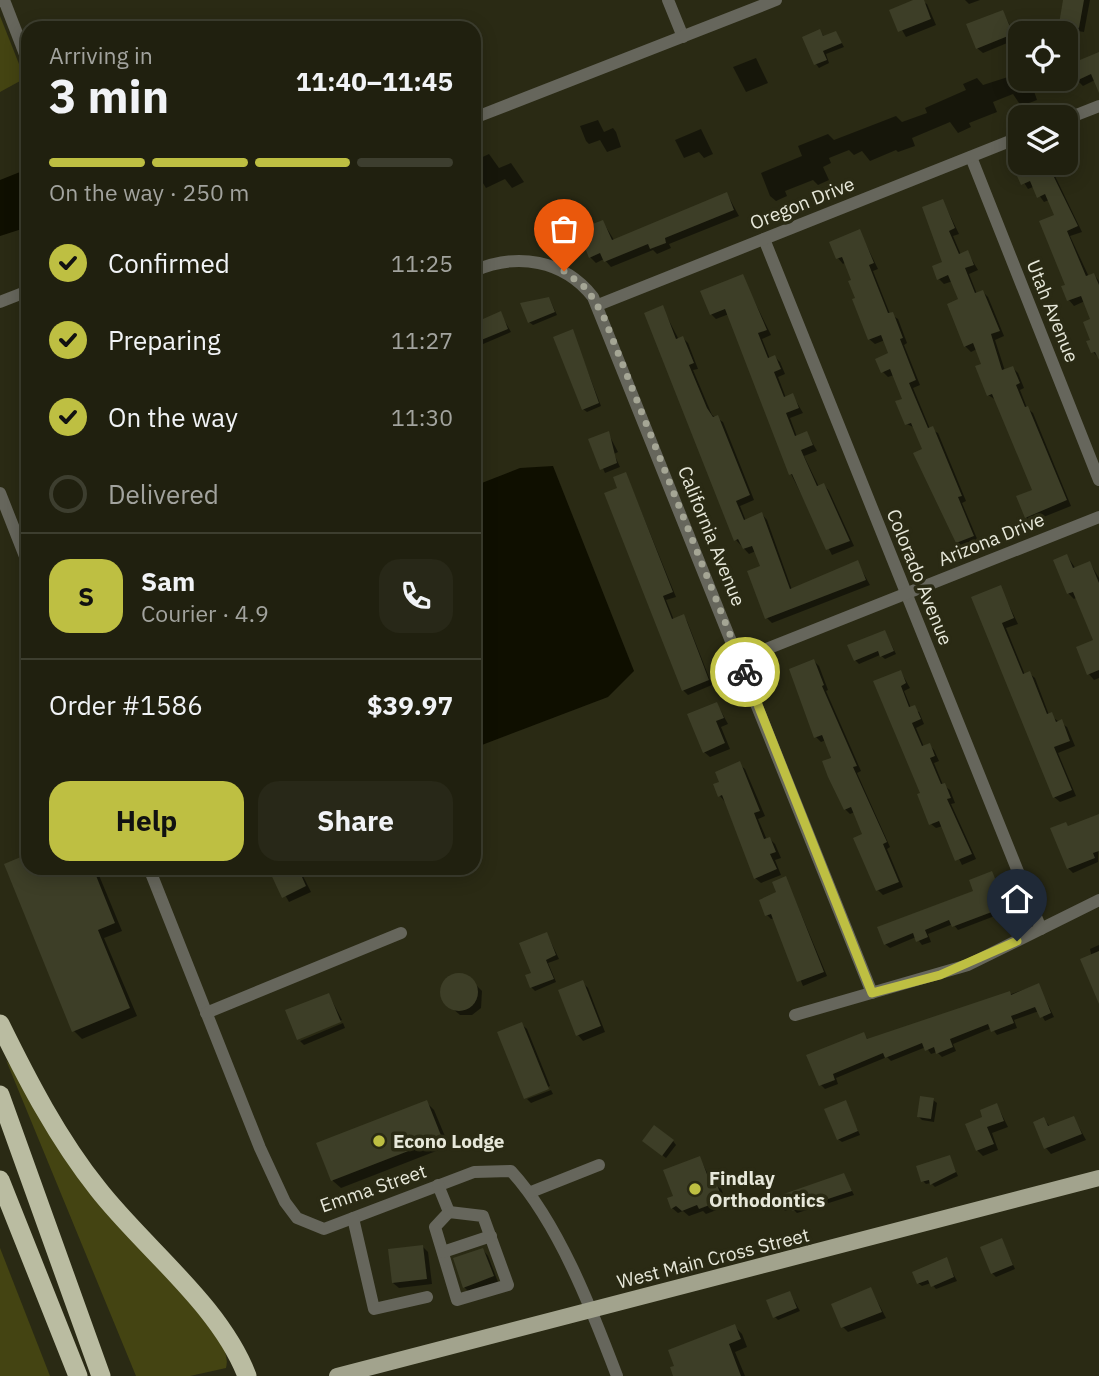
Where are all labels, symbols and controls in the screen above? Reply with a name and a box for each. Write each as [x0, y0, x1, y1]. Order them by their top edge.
map controls [1008, 21, 1078, 175]
button: locate [1008, 21, 1078, 91]
text: Arriving in [49, 40, 153, 70]
text: 11:40–11:45 [296, 64, 453, 98]
text: 3 min [49, 66, 169, 126]
button: layers [1008, 105, 1078, 175]
street label: Oregon Drive [746, 171, 858, 235]
text: On the way · 250 m [49, 177, 249, 207]
pin [534, 199, 594, 271]
icon: bag [545, 210, 583, 248]
icon: check [49, 244, 87, 282]
text: Confirmed [108, 246, 230, 280]
text: 11:25 [391, 248, 453, 278]
street label: Utah Avenue [1022, 256, 1084, 366]
icon: check [49, 321, 87, 359]
text: Preparing [108, 323, 221, 357]
text: 11:27 [391, 325, 453, 355]
icon: check [49, 398, 87, 436]
text: On the way [108, 400, 238, 434]
text: 11:30 [391, 402, 453, 432]
street label: California Avenue [673, 462, 751, 610]
text: Delivered [108, 477, 219, 511]
street label: Colorado Avenue [882, 505, 958, 649]
street label: Arizona Drive [934, 507, 1048, 571]
button: phone [379, 559, 453, 633]
text: Sam [141, 564, 195, 598]
text: S [78, 579, 94, 613]
text: Courier · 4.9 [141, 598, 269, 628]
courier [710, 637, 780, 707]
icon: bike [726, 653, 764, 691]
text: Order #1586 [49, 688, 203, 722]
text: $39.97 [367, 688, 453, 722]
button: Help [49, 781, 244, 861]
button: Share [258, 781, 453, 861]
pin [987, 869, 1047, 941]
icon: home [998, 880, 1036, 918]
place label: Econo Lodge [393, 1129, 505, 1153]
marker: Econo Lodge [371, 1133, 387, 1149]
street label: Emma Street [317, 1159, 429, 1217]
place label: Findlay Orthodontics [709, 1166, 825, 1212]
marker: Findlay Orthodontics [687, 1181, 703, 1197]
street label: West Main Cross Street [614, 1222, 812, 1294]

